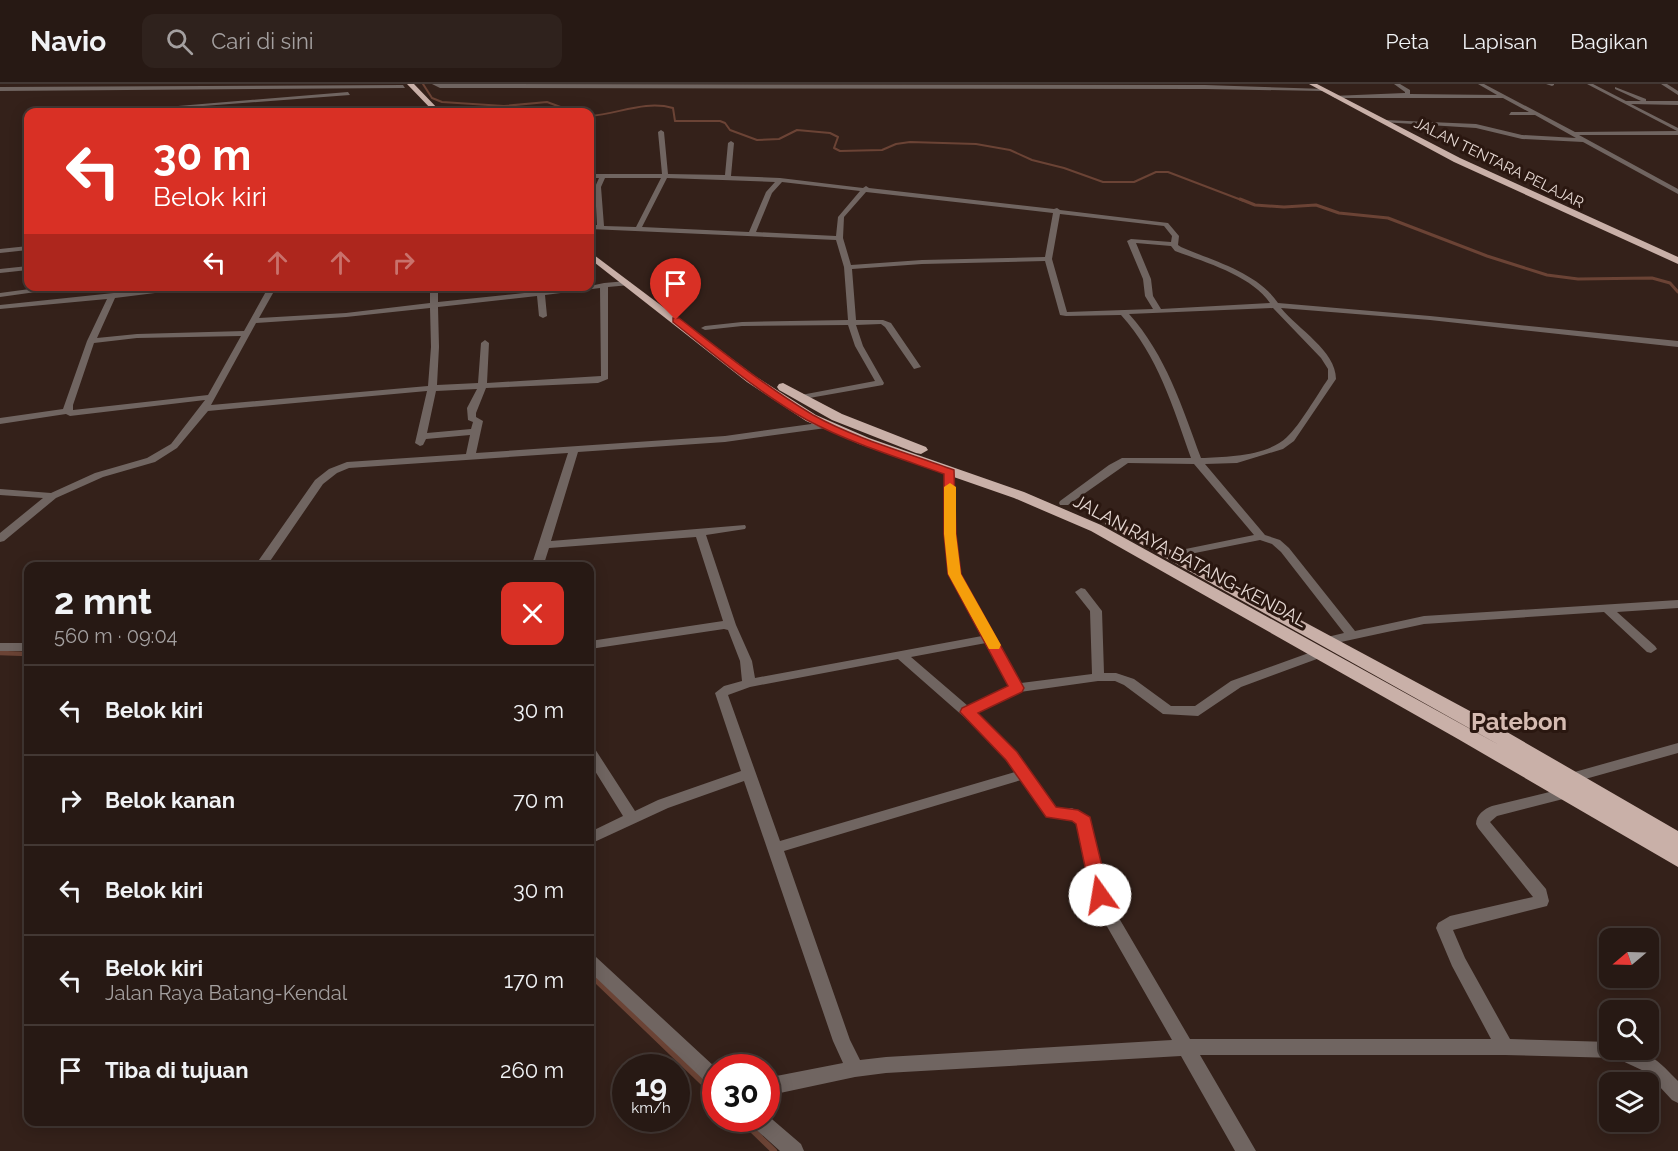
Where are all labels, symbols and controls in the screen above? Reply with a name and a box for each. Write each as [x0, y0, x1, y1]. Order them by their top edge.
search box [142, 14, 562, 68]
text: Navio [30, 25, 106, 58]
icon: search [163, 25, 196, 58]
text: Cari di sini [211, 28, 314, 54]
text: Peta [1386, 29, 1429, 54]
text: Lapisan [1462, 29, 1537, 54]
text: Bagikan [1570, 29, 1648, 54]
street label: JALAN TENTARA PELAJAR [1411, 114, 1587, 212]
text: 30 m [153, 131, 251, 180]
icon: left [54, 132, 132, 210]
text: Belok kiri [153, 181, 267, 212]
icon: left [198, 246, 231, 279]
icon: ahead [261, 246, 294, 279]
icon: ahead [324, 246, 357, 279]
icon: right [387, 246, 420, 279]
pin [650, 258, 701, 320]
icon: arrive [659, 267, 692, 300]
street label: JALAN RAYA BATANG-KENDAL [1070, 490, 1311, 631]
text: 2 mnt [54, 580, 152, 622]
button: close [501, 582, 564, 645]
text: 560 m · 09:04 [54, 624, 178, 648]
icon: left [54, 694, 87, 727]
text: Belok kiri [105, 697, 203, 723]
text: 30 m [513, 697, 564, 723]
district label: Patebon [1471, 707, 1567, 736]
icon: right [54, 784, 87, 817]
text: Belok kanan [105, 787, 235, 813]
text: 70 m [513, 787, 564, 813]
position arrow [1068, 863, 1132, 927]
icon: left [54, 874, 87, 907]
text: Belok kiri [105, 877, 203, 903]
text: 30 m [513, 877, 564, 903]
north arrow [1599, 928, 1659, 988]
map controls [1599, 928, 1659, 1132]
text: Belok kiri [105, 955, 203, 981]
icon: left [54, 964, 87, 997]
text: 170 m [504, 967, 564, 993]
text: Jalan Raya Batang-Kendal [105, 981, 347, 1005]
button: search [1599, 1000, 1659, 1060]
icon: arrive [54, 1054, 87, 1087]
speed limit sign: 30 [702, 1054, 780, 1132]
text: Tiba di tujuan [105, 1057, 248, 1083]
text: 260 m [500, 1057, 564, 1083]
text: 19 [635, 1068, 667, 1103]
button: layers [1599, 1072, 1659, 1132]
text: km/h [631, 1099, 671, 1117]

